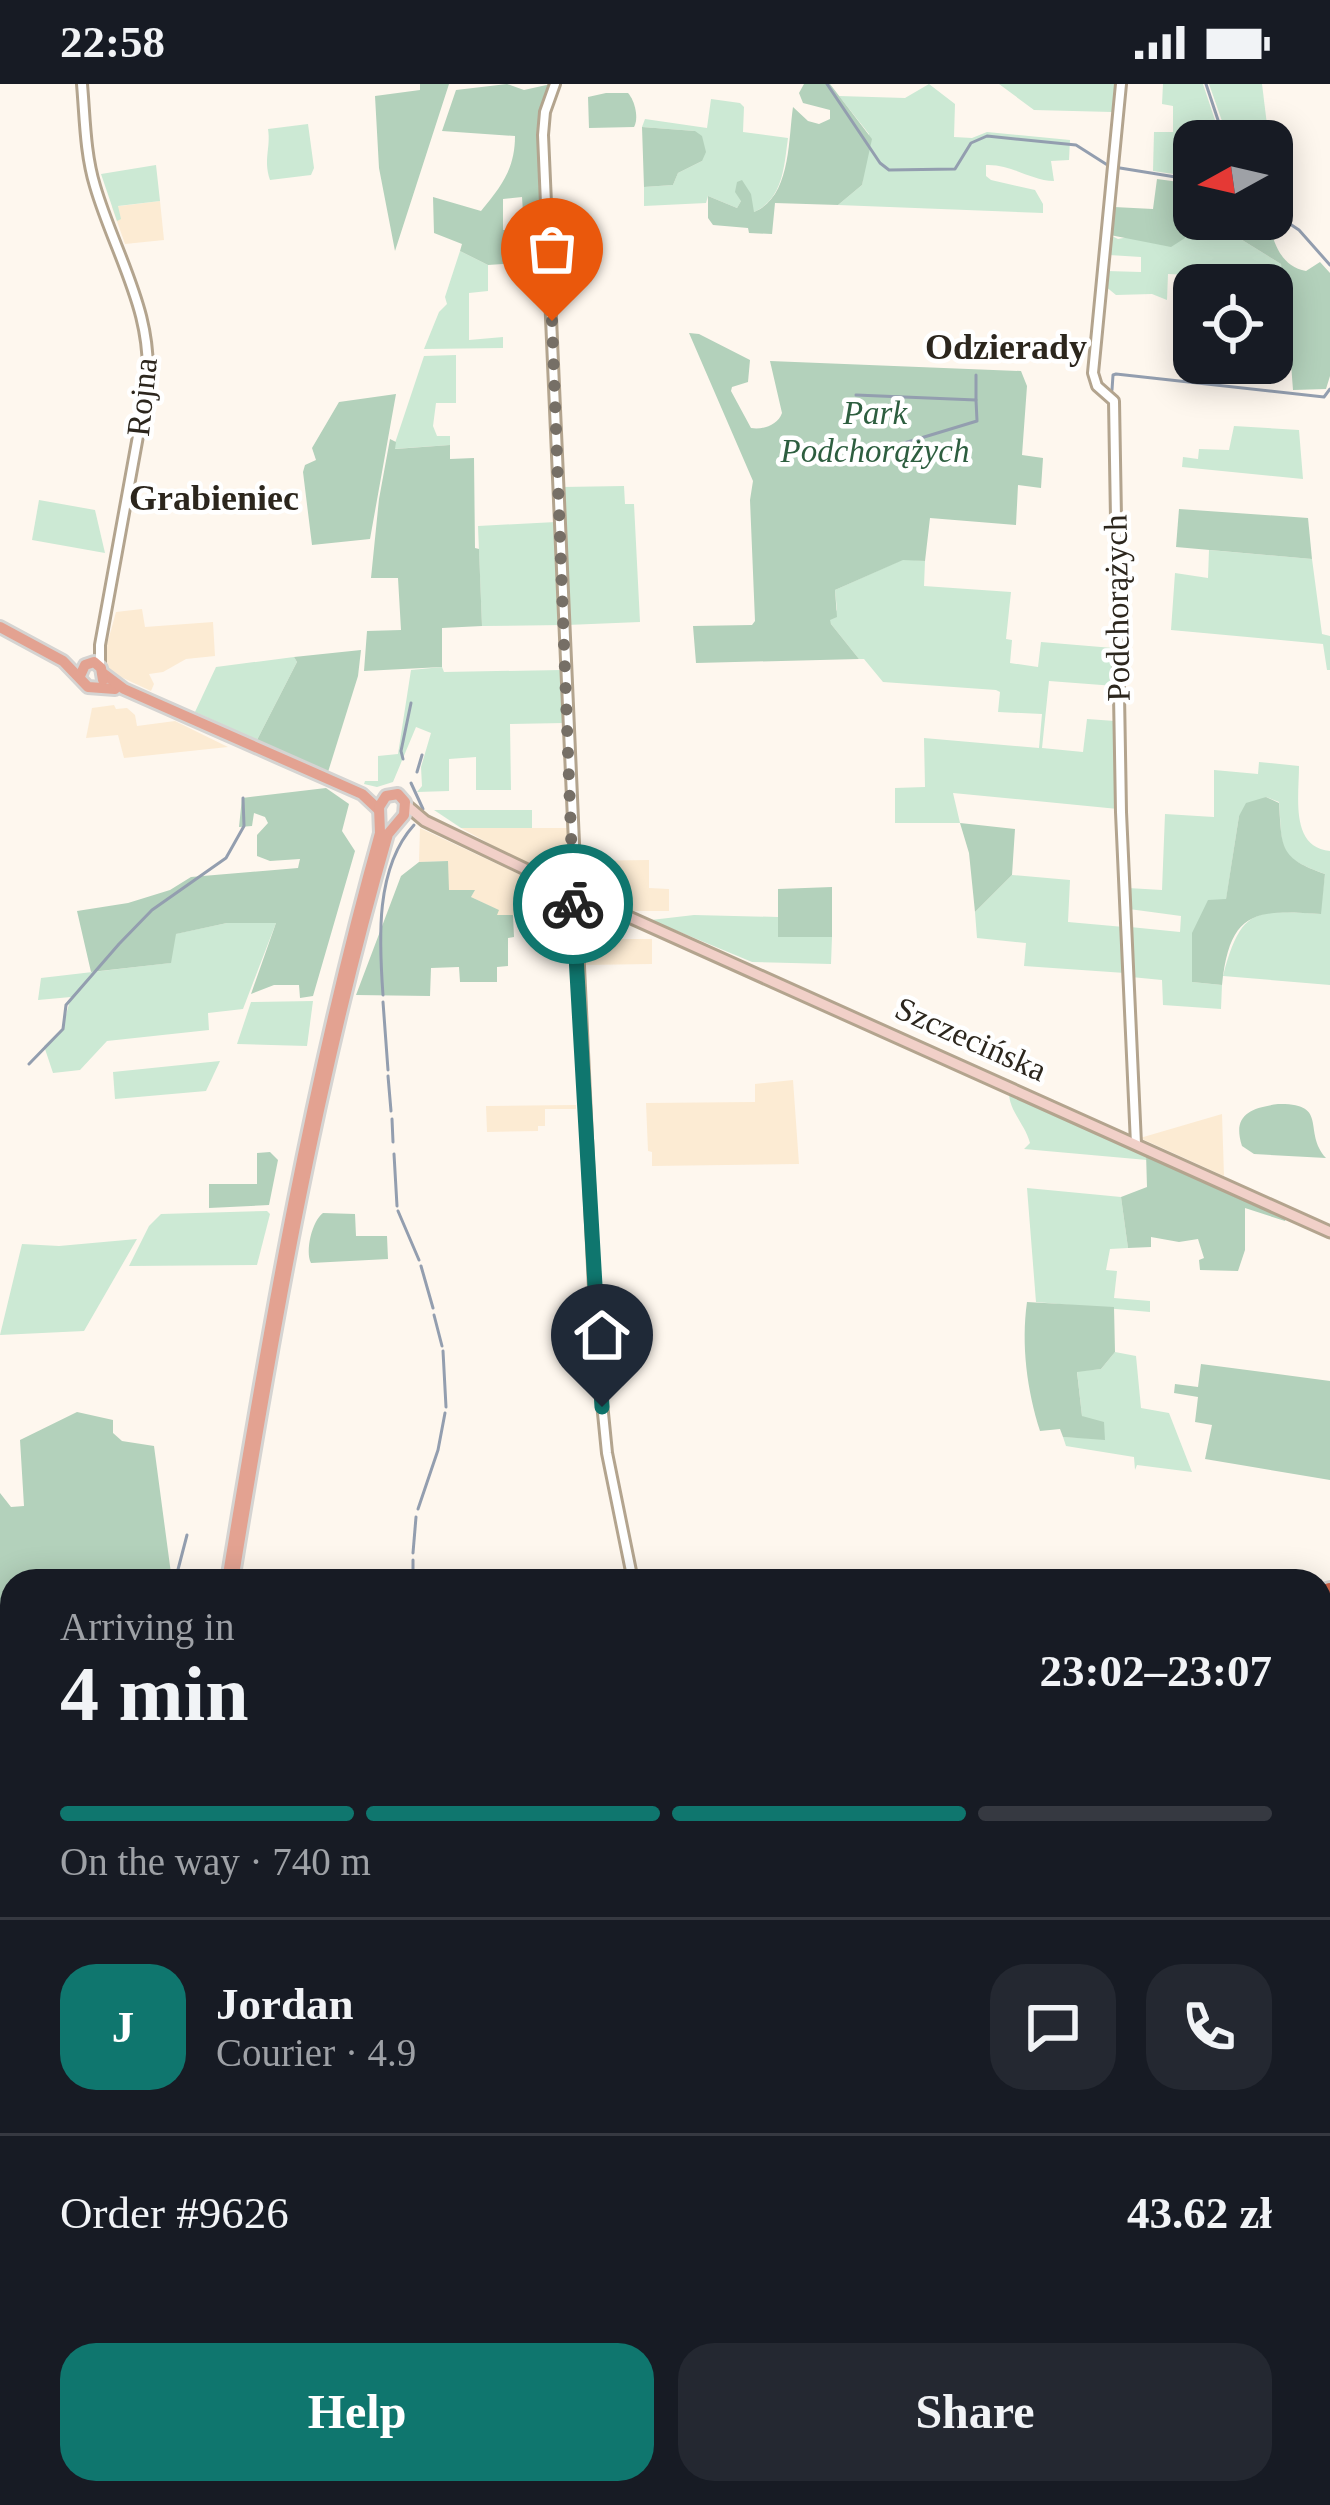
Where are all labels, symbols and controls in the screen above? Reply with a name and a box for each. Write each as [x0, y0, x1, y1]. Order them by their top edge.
text: 22:58 [60, 17, 165, 67]
north arrow [1173, 120, 1293, 240]
map controls [1173, 120, 1293, 384]
pin [501, 198, 603, 321]
icon: bag [519, 216, 585, 282]
button: locate [1173, 264, 1293, 384]
district label: Odzierady [925, 327, 1087, 367]
street label: Rojna [120, 356, 164, 438]
park label: Park Podchorążych [780, 395, 969, 469]
district label: Grabieniec [129, 478, 299, 518]
street label: Podchorążych [1097, 514, 1137, 702]
courier [513, 844, 633, 964]
icon: bike [540, 871, 606, 937]
street label: Szczecińska [890, 990, 1052, 1088]
pin [551, 1284, 653, 1407]
icon: home [569, 1302, 635, 1368]
text: Arriving in [60, 1605, 234, 1648]
text: 23:02–23:07 [1040, 1646, 1272, 1696]
text: 4 min [60, 1650, 249, 1737]
text: On the way · 740 m [60, 1840, 371, 1883]
button: chat [990, 1964, 1116, 2090]
button: phone [1146, 1964, 1272, 2090]
text: Jordan [216, 1979, 354, 2029]
text: J [112, 2002, 134, 2052]
text: Courier · 4.9 [216, 2031, 416, 2074]
text: Order #9626 [60, 2188, 289, 2238]
text: 43.62 zł [1127, 2188, 1272, 2238]
button: Help [60, 2343, 654, 2481]
button: Share [678, 2343, 1272, 2481]

